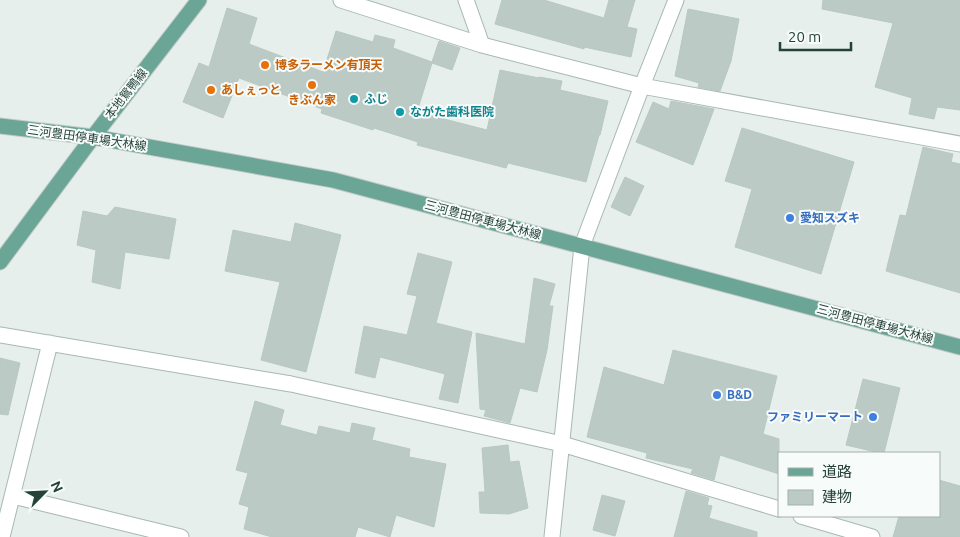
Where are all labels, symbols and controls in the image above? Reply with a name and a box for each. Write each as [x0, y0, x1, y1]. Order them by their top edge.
scale bar [780, 20, 851, 52]
text: 20 m [788, 28, 821, 45]
place label: 博多ラーメン有頂天 [275, 58, 383, 71]
marker: 博多ラーメン有頂天 [259, 59, 271, 71]
street label: 本地鴛鴨線 [102, 66, 149, 121]
marker: きぶん家 [306, 79, 318, 91]
place label: あしぇっと [221, 83, 281, 96]
marker: あしぇっと [205, 84, 217, 96]
place label: ふじ [364, 92, 388, 105]
place label: きぶん家 [288, 93, 336, 106]
marker: ふじ [348, 93, 360, 105]
place label: ながた歯科医院 [410, 105, 494, 118]
marker: ながた歯科医院 [394, 106, 406, 118]
street label: 三河豊田停車場大林線 [27, 123, 147, 152]
street label: 三河豊田停車場大林線 [423, 198, 543, 241]
place label: 愛知スズキ [800, 211, 860, 224]
marker: 愛知スズキ [784, 212, 796, 224]
street label: 三河豊田停車場大林線 [815, 302, 935, 345]
place label: B&D [727, 388, 752, 401]
marker: B&D [711, 389, 723, 401]
place label: ファミリーマート [767, 410, 863, 423]
marker: ファミリーマート [867, 411, 879, 423]
legend [778, 452, 940, 517]
text: 道路 [822, 463, 852, 480]
north arrow [20, 467, 70, 517]
text: N [47, 479, 66, 495]
text: 建物 [822, 488, 852, 505]

